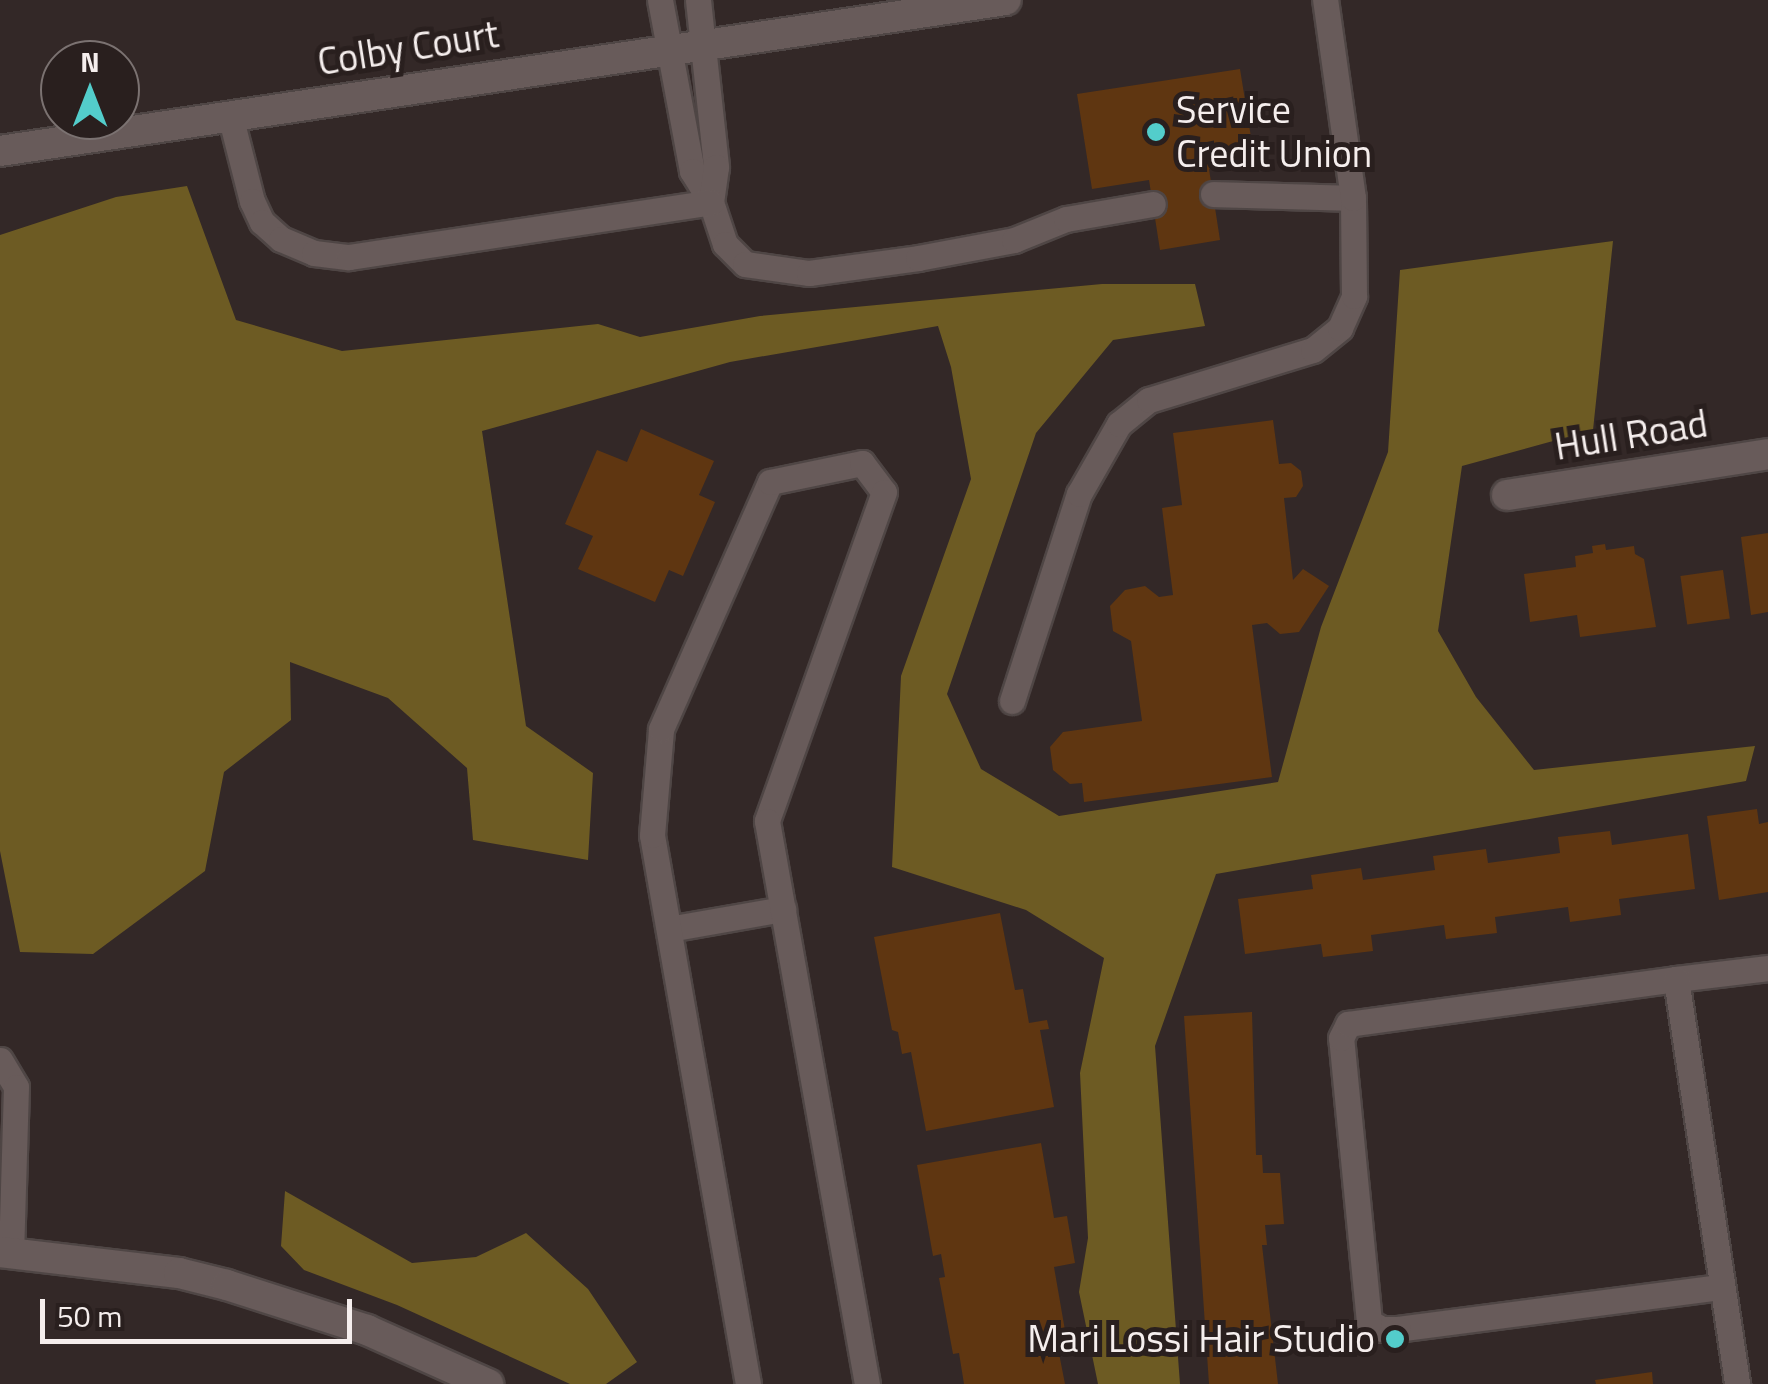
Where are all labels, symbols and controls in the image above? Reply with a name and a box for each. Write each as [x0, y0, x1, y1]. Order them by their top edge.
street label: Colby Court [314, 11, 502, 85]
north arrow [40, 40, 140, 140]
text: N [80, 40, 100, 83]
place label: Service Credit Union [1176, 87, 1372, 176]
marker: Service Credit Union [1145, 121, 1167, 143]
street label: Hull Road [1551, 400, 1711, 470]
scale bar [45, 1279, 358, 1341]
text: 50 m [57, 1293, 122, 1339]
place label: Mari Lossi Hair Studio [1027, 1316, 1375, 1362]
marker: Mari Lossi Hair Studio [1384, 1328, 1406, 1350]

